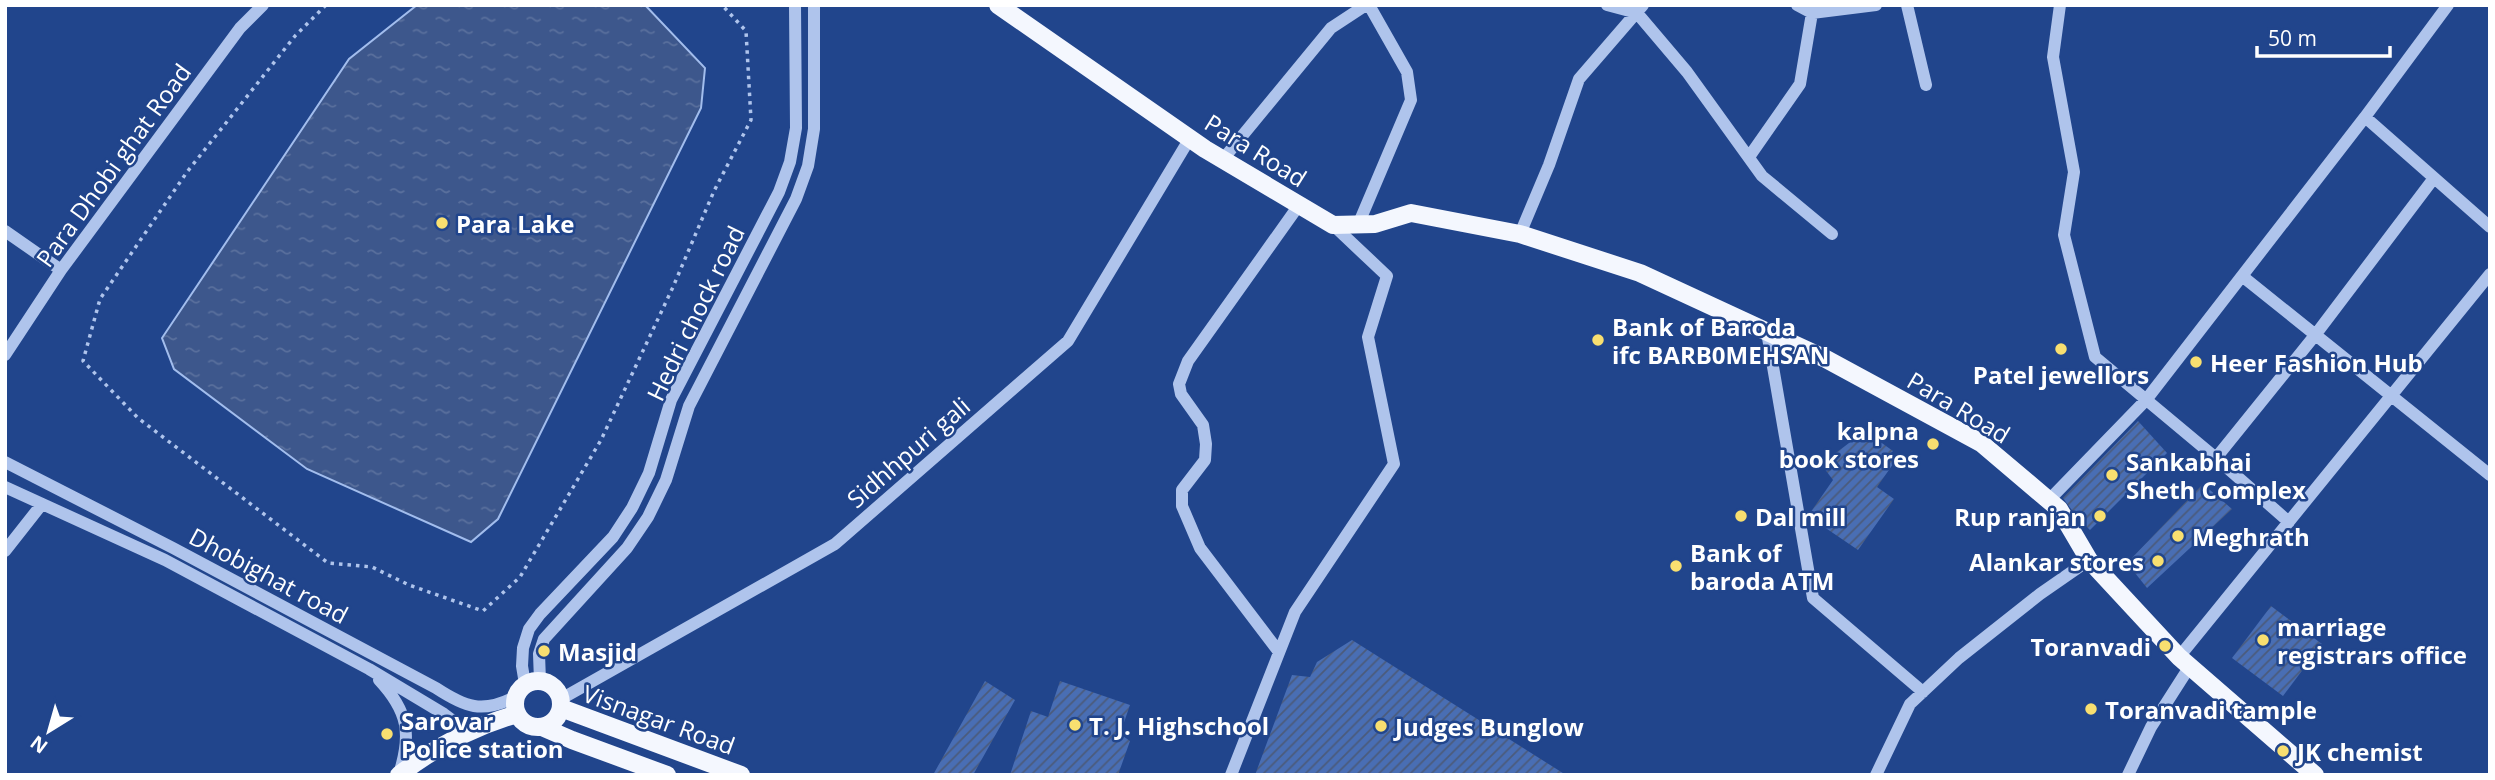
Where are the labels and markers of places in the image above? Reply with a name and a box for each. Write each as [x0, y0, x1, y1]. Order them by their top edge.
place label: Para Lake [456, 207, 574, 240]
marker: Para Lake [434, 215, 450, 231]
place label: Bank of Baroda ifc BARB0MEHSAN [1612, 310, 1829, 371]
marker: Bank of Baroda ifc BARB0MEHSAN [1590, 332, 1606, 348]
marker: Patel jewellors [2053, 341, 2069, 357]
place label: Heer Fashion Hub [2210, 346, 2423, 379]
marker: Heer Fashion Hub [2188, 354, 2204, 370]
place label: Patel jewellors [1973, 358, 2149, 391]
place label: kalpna book stores [1779, 414, 1919, 475]
marker: kalpna book stores [1925, 436, 1941, 452]
place label: Sankabhai Sheth Complex [2126, 445, 2306, 506]
marker: Sankabhai Sheth Complex [2104, 467, 2120, 483]
place label: Dal mill [1755, 500, 1846, 533]
place label: Rup ranjan [1954, 500, 2086, 533]
marker: Dal mill [1733, 508, 1749, 524]
marker: Rup ranjan [2092, 508, 2108, 524]
place label: Meghrath [2192, 520, 2310, 553]
marker: Meghrath [2170, 528, 2186, 544]
place label: Bank of baroda ATM [1690, 536, 1834, 597]
place label: Alankar stores [1969, 545, 2144, 578]
marker: Alankar stores [2150, 553, 2166, 569]
marker: Bank of baroda ATM [1668, 558, 1684, 574]
place label: marriage registrars office [2277, 610, 2467, 671]
place label: Toranvadi [2030, 630, 2151, 663]
marker: marriage registrars office [2255, 632, 2271, 648]
place label: Masjid [558, 635, 637, 668]
marker: Toranvadi [2157, 638, 2173, 654]
marker: Masjid [536, 643, 552, 659]
place label: Toranvadi tample [2105, 693, 2317, 726]
marker: Toranvadi tample [2083, 701, 2099, 717]
place label: Sarovar Police station [401, 704, 564, 765]
place label: T. J. Highschool [1089, 709, 1269, 742]
place label: Judges Bunglow [1393, 710, 1584, 743]
marker: T. J. Highschool [1067, 717, 1083, 733]
marker: Judges Bunglow [1373, 718, 1389, 734]
marker: Sarovar Police station [379, 726, 395, 742]
place label: JK chemist [2295, 735, 2423, 768]
marker: JK chemist [2275, 743, 2291, 759]

